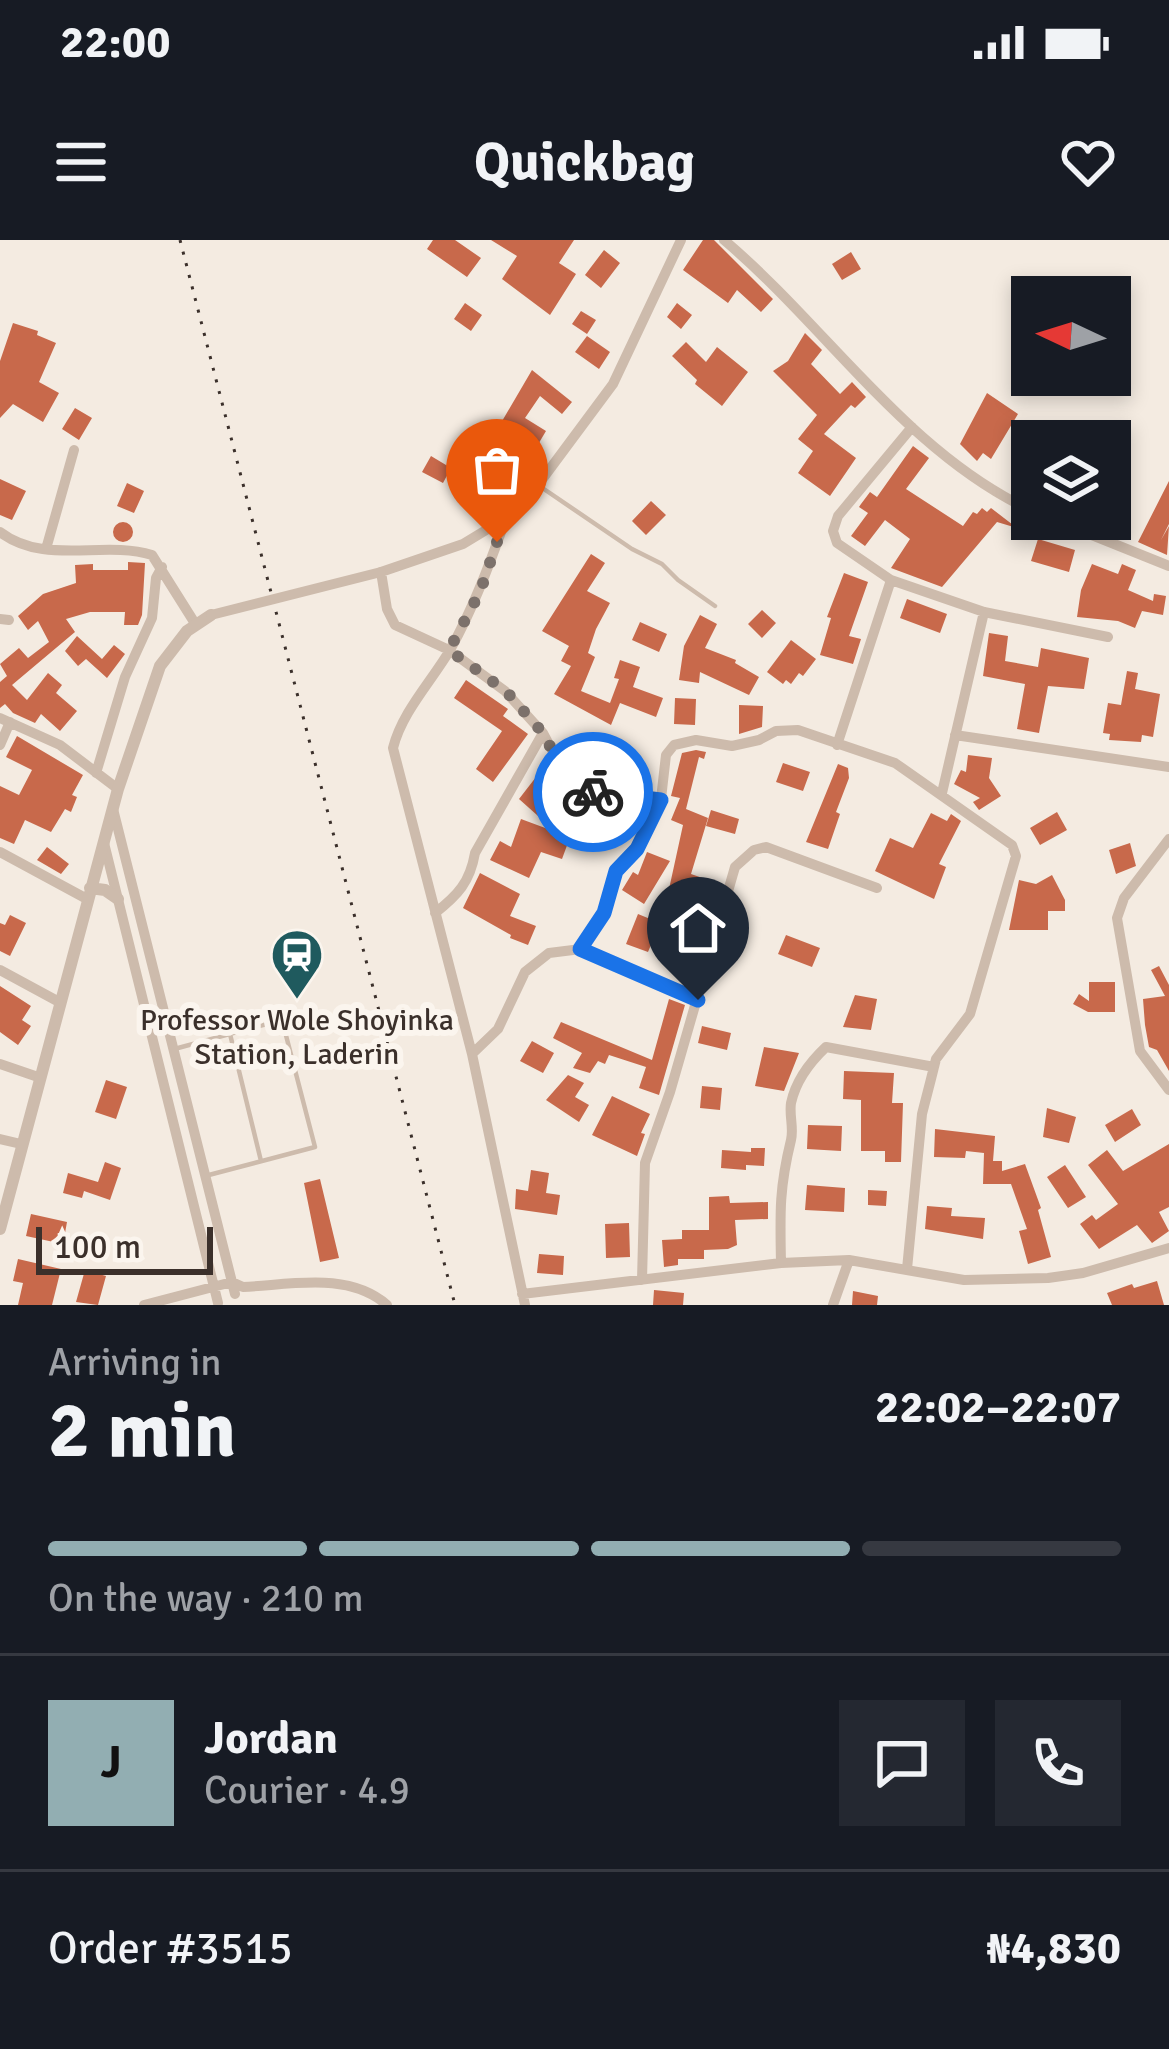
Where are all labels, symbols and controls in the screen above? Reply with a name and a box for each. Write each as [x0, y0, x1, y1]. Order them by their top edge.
text: 22:00 [60, 15, 170, 70]
icon: menu [48, 129, 114, 195]
text: Quickbag [474, 129, 695, 196]
icon: heart [1055, 129, 1121, 195]
north arrow [1011, 276, 1131, 396]
map controls [1011, 276, 1131, 540]
pin [446, 419, 548, 542]
button: layers [1011, 420, 1131, 540]
icon: bag [464, 437, 530, 503]
courier [533, 732, 653, 852]
icon: bike [560, 759, 626, 825]
pin [647, 877, 749, 1000]
icon: home [665, 895, 731, 961]
station icon: Professor Wole Shoyinka Station, Laderin [269, 927, 325, 1001]
place label: Professor Wole Shoyinka Station, Laderin [140, 1002, 454, 1073]
scale bar [36, 1221, 213, 1274]
text: 100 m [54, 1227, 141, 1268]
text: Arriving in [48, 1338, 222, 1386]
text: 22:02–22:07 [875, 1380, 1121, 1435]
text: 2 min [48, 1383, 236, 1479]
text: On the way · 210 m [48, 1574, 364, 1622]
button: chat [839, 1700, 965, 1826]
button: phone [995, 1700, 1121, 1826]
text: Jordan [204, 1711, 338, 1766]
text: J [100, 1735, 122, 1790]
text: Courier · 4.9 [204, 1766, 410, 1814]
text: Order #3515 [48, 1921, 293, 1976]
text: ₦4,830 [986, 1921, 1121, 1976]

